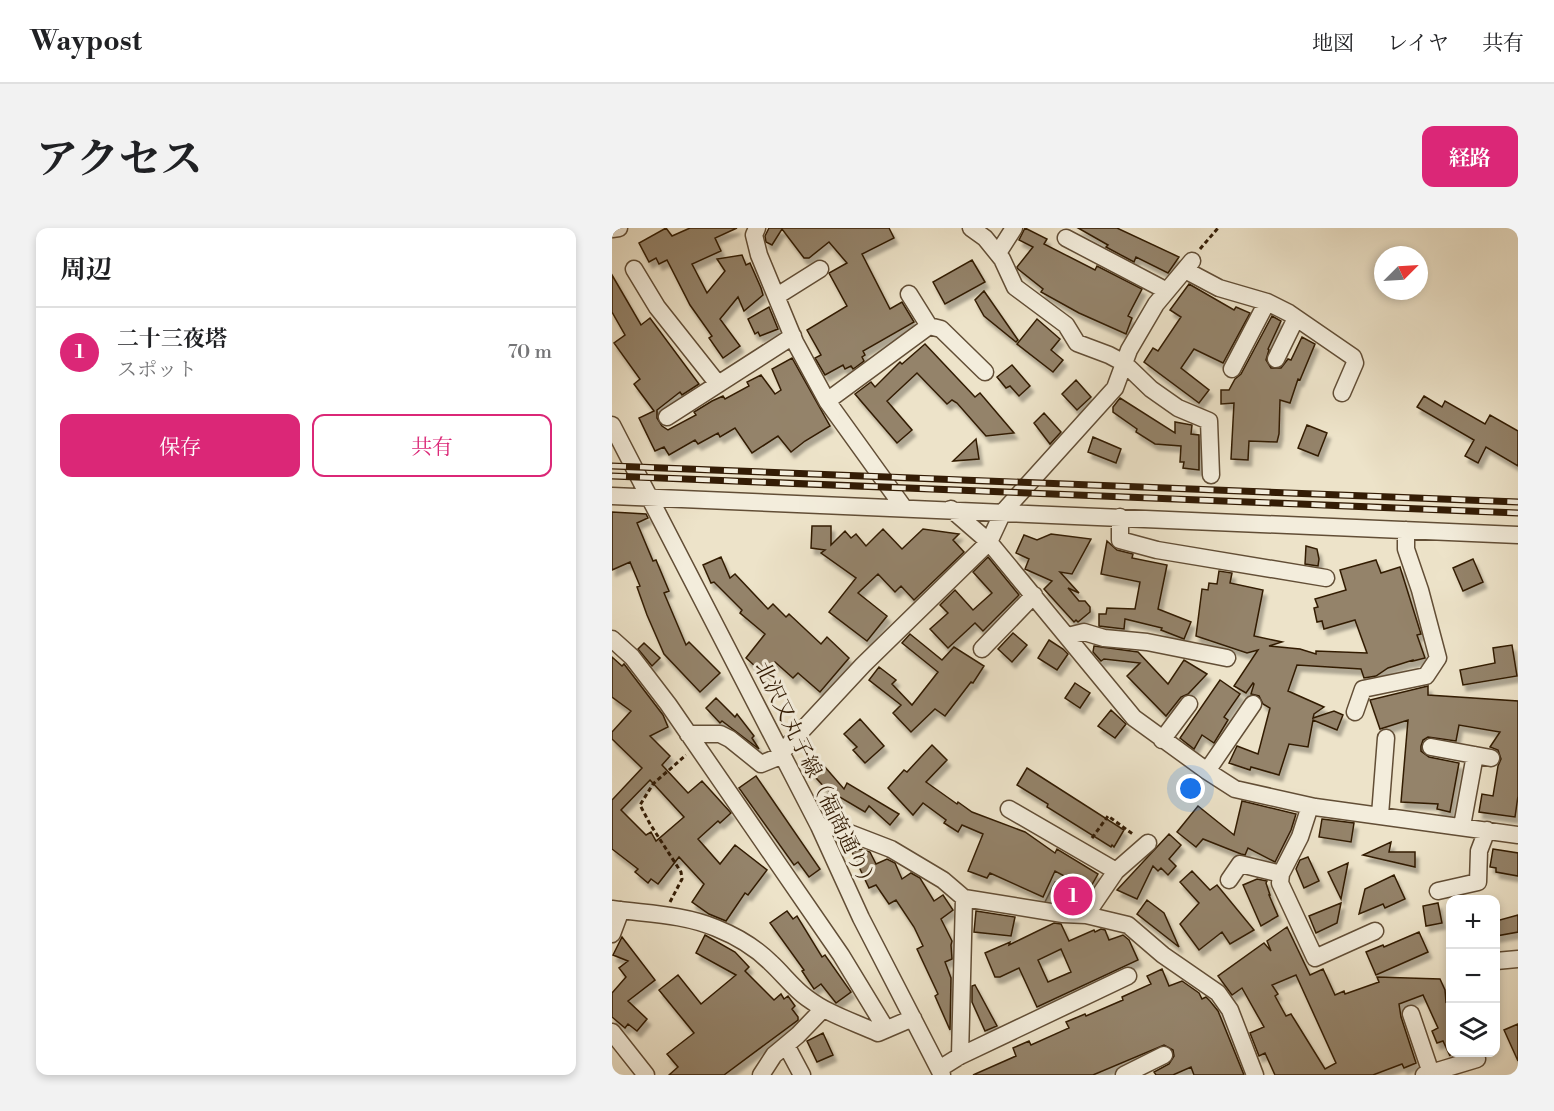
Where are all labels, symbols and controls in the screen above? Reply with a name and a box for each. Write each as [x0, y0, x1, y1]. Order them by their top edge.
text: Waypost [30, 24, 142, 59]
text: 地図 [1312, 31, 1354, 57]
text: レイヤ [1387, 31, 1449, 57]
text: 共有 [1482, 31, 1524, 57]
button: 経路 [1422, 126, 1518, 187]
text: アクセス [36, 134, 203, 187]
north arrow [1374, 246, 1428, 300]
text: 周辺 [60, 254, 112, 286]
text: 二十三夜塔 [117, 326, 227, 353]
text: 1 [75, 340, 84, 365]
text: 70 m [508, 340, 552, 365]
text: スポット [117, 358, 197, 383]
button: 保存 [60, 414, 300, 477]
button: 共有 [312, 414, 552, 477]
street label: 北沢又丸子線（福商通り） [748, 657, 882, 895]
your location [1176, 774, 1205, 803]
pin: 1 [1054, 874, 1092, 918]
map controls [1446, 895, 1500, 1057]
button: + [1446, 895, 1500, 949]
button: − [1446, 949, 1500, 1003]
button: layers [1446, 1003, 1500, 1057]

